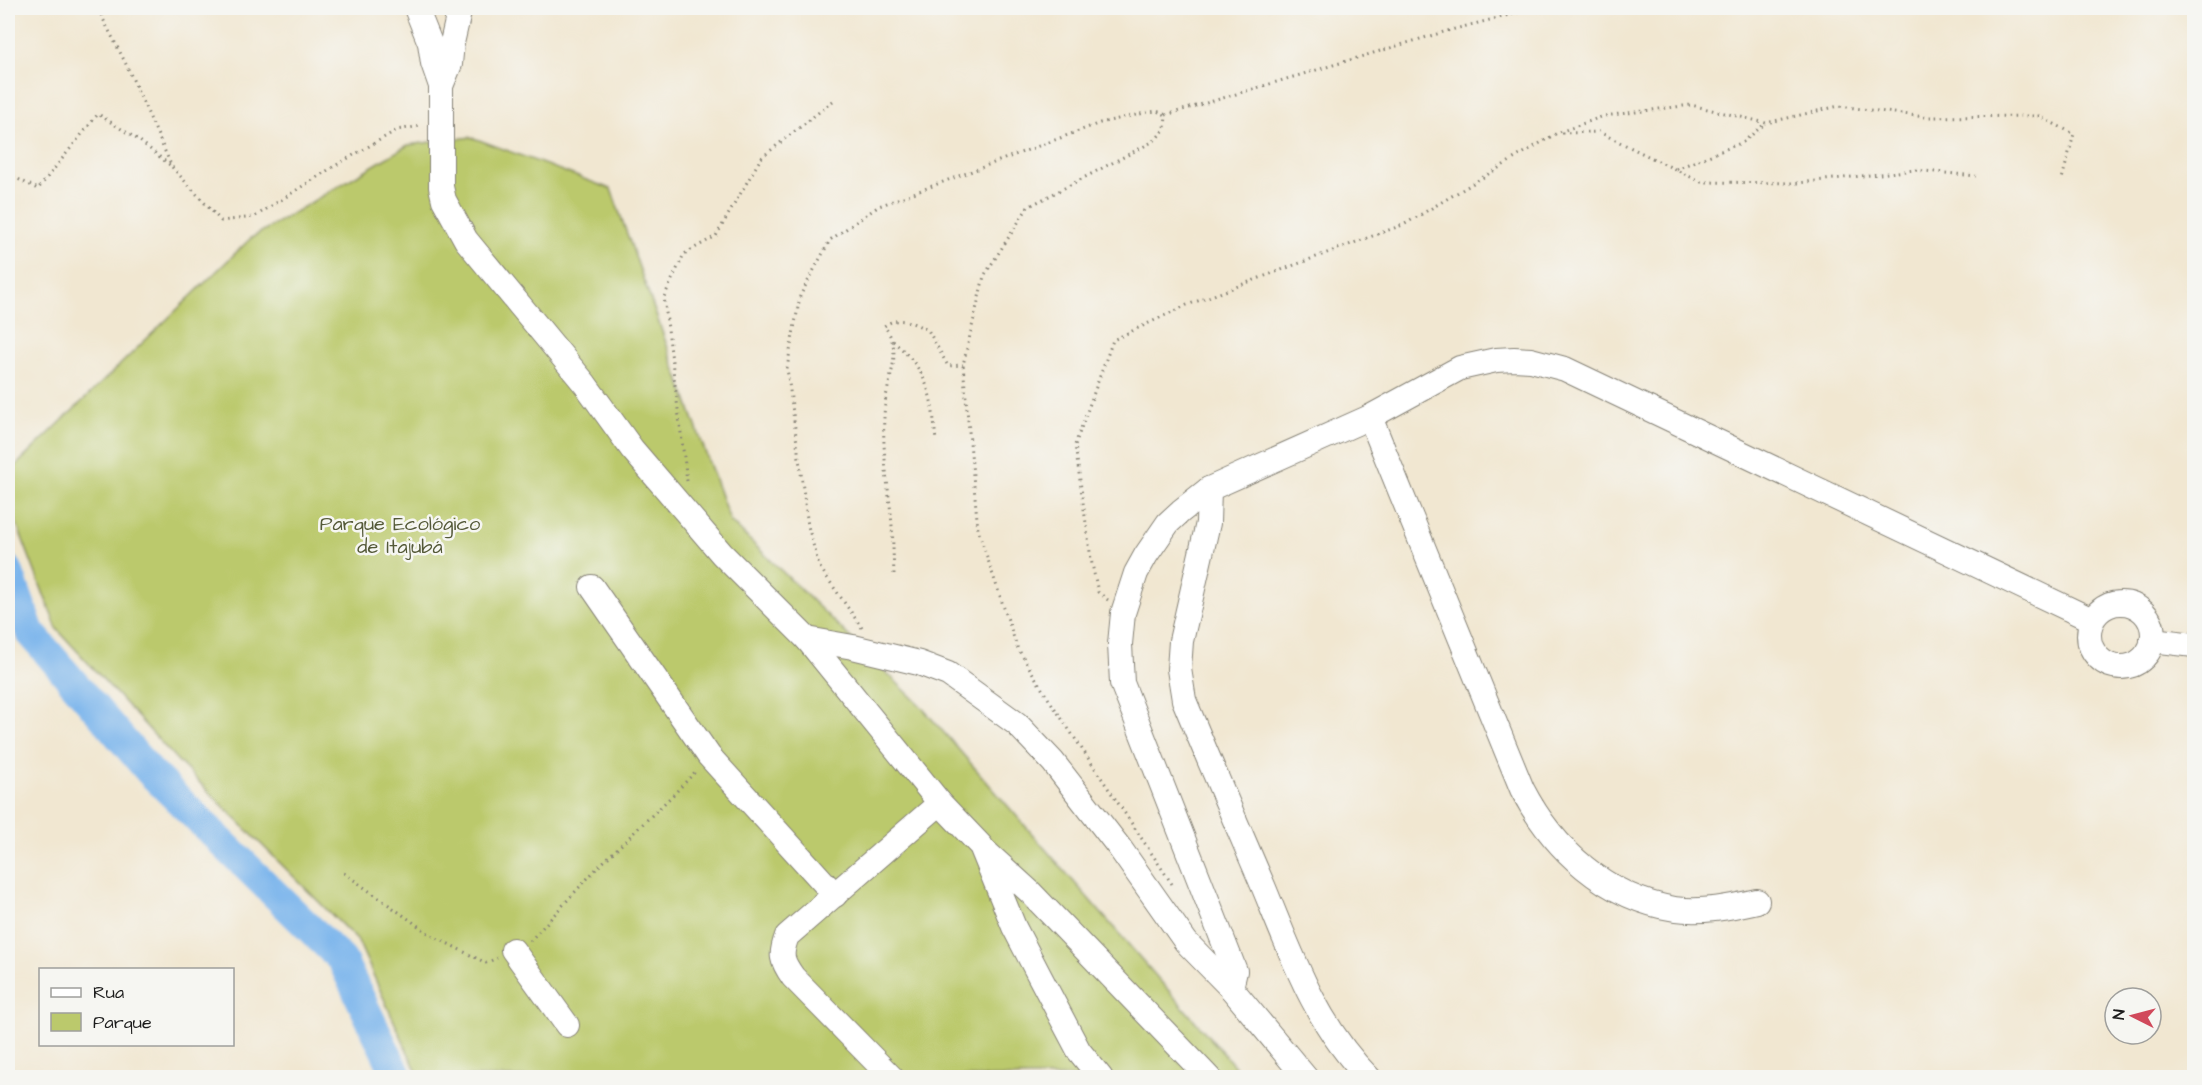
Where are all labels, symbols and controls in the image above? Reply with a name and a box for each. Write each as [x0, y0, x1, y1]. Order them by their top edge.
park label: Parque Ecológico de Itajubá [320, 510, 480, 561]
legend [39, 968, 234, 1046]
text: Rua [93, 980, 124, 1005]
north arrow [2103, 986, 2163, 1046]
text: N [2108, 1008, 2131, 1021]
text: Parque [93, 1010, 152, 1035]

